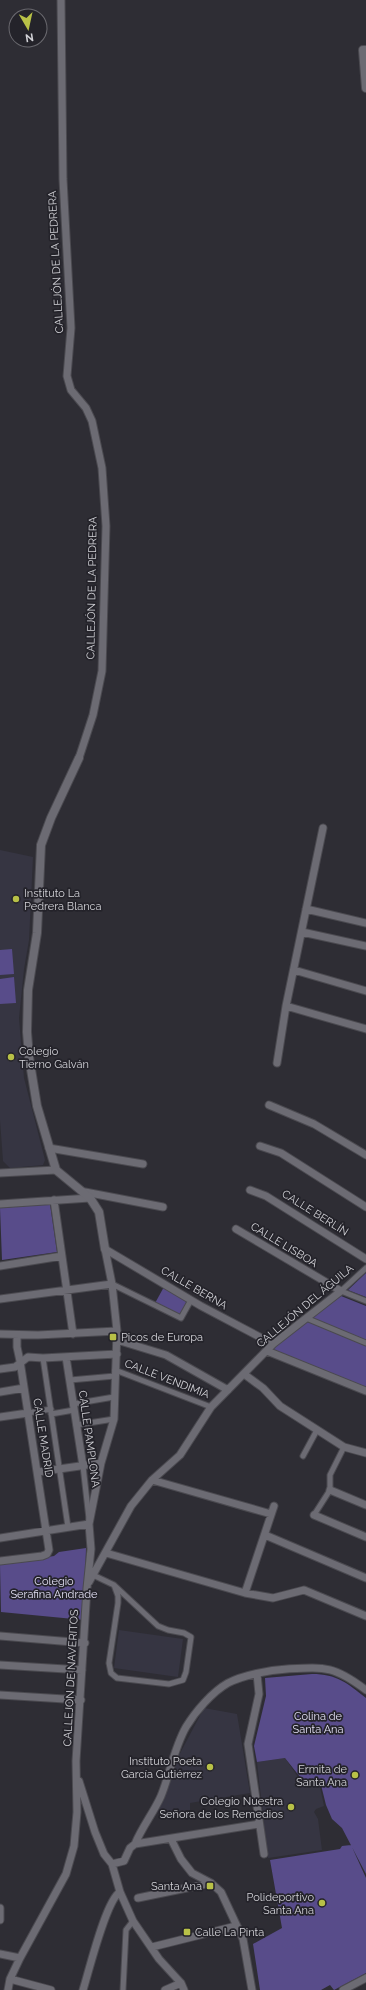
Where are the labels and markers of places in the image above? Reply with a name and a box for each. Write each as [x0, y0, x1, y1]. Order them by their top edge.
place label: Instituto La Pedrera Blanca [24, 887, 102, 913]
marker: Instituto La Pedrera Blanca [11, 894, 21, 904]
place label: Colegio Tierno Galván [19, 1045, 89, 1071]
marker: Colegio Tierno Galván [6, 1052, 16, 1062]
place label: Picos de Europa [121, 1331, 203, 1344]
marker: Picos de Europa [108, 1332, 118, 1342]
place label: Instituto Poeta García Gutiérrez [121, 1755, 203, 1781]
marker: Instituto Poeta García Gutiérrez [205, 1762, 215, 1772]
place label: Ermita de Santa Ana [296, 1763, 348, 1789]
marker: Ermita de Santa Ana [350, 1770, 360, 1780]
place label: Colegio Nuestra Señora de los Remedios [159, 1795, 283, 1821]
marker: Colegio Nuestra Señora de los Remedios [286, 1802, 296, 1812]
place label: Santa Ana [151, 1880, 202, 1893]
marker: Santa Ana [205, 1881, 215, 1891]
place label: Polideportivo Santa Ana [247, 1891, 314, 1917]
marker: Polideportivo Santa Ana [317, 1898, 327, 1908]
place label: Calle La Pinta [195, 1926, 264, 1939]
marker: Calle La Pinta [182, 1927, 192, 1937]

